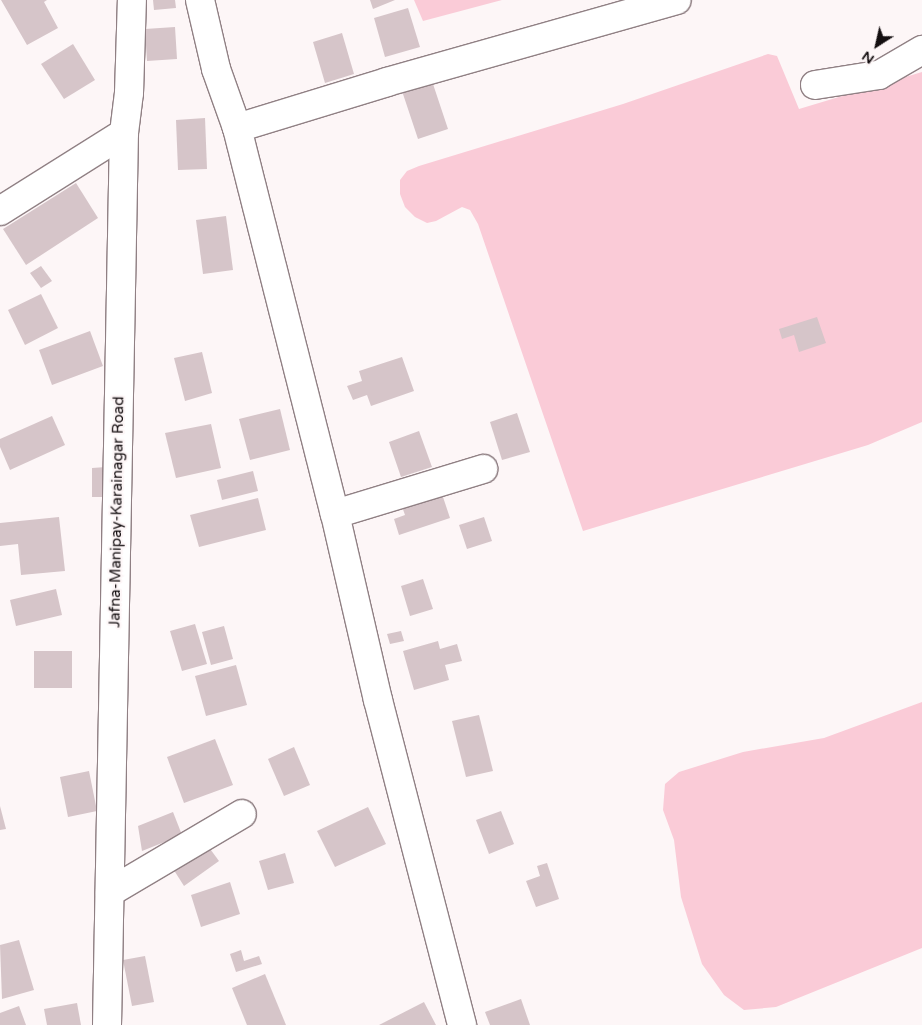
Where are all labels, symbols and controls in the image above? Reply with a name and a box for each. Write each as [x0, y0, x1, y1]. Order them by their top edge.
north arrow [852, 20, 902, 70]
text: N [859, 48, 878, 68]
street label: Jafna-Manipay-Karainagar Road [106, 396, 128, 628]

